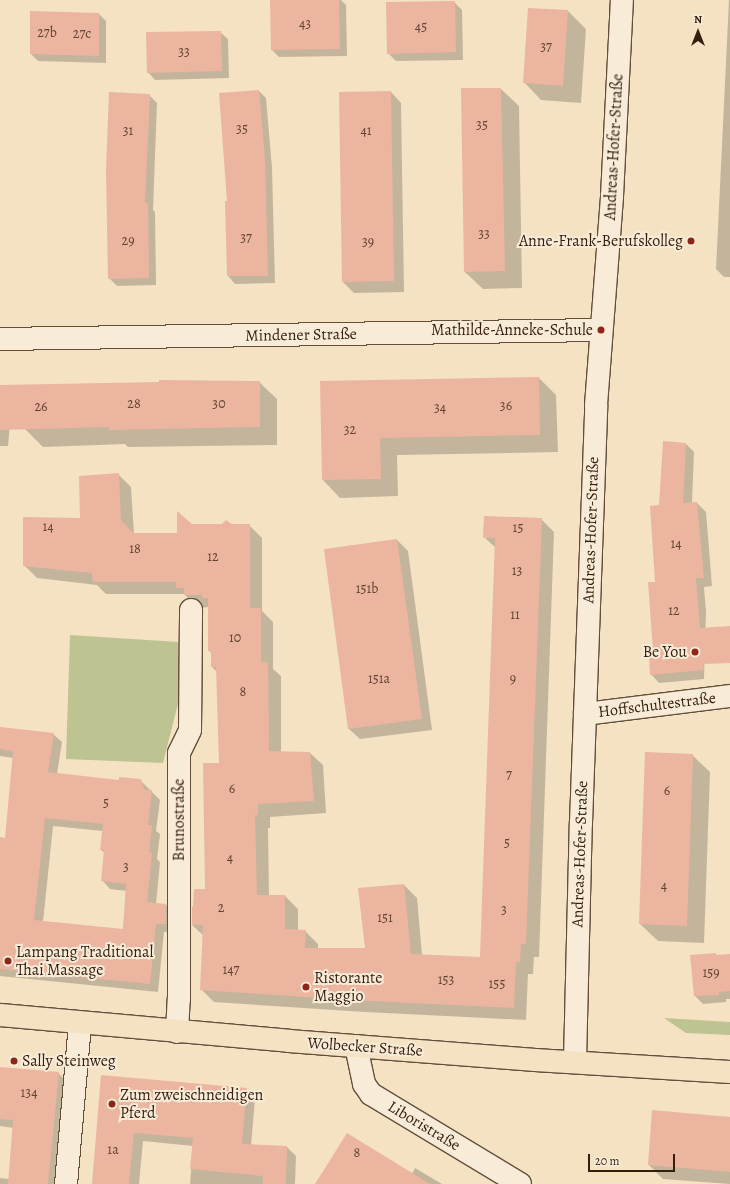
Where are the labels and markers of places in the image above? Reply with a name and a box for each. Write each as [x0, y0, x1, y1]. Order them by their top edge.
place label: Anne-Frank-Berufskolleg [519, 231, 683, 251]
marker: Anne-Frank-Berufskolleg [686, 236, 696, 246]
place label: Mathilde-Anneke-Schule [431, 320, 593, 340]
marker: Mathilde-Anneke-Schule [596, 325, 606, 335]
place label: Be You [643, 642, 687, 662]
marker: Be You [690, 647, 700, 657]
place label: Lampang Traditional Thai Massage [16, 942, 153, 980]
marker: Lampang Traditional Thai Massage [3, 956, 13, 966]
place label: Ristorante Maggio [314, 968, 382, 1006]
marker: Ristorante Maggio [301, 982, 311, 992]
place label: Sally Steinweg [22, 1051, 116, 1071]
marker: Sally Steinweg [9, 1056, 19, 1066]
place label: Zum zweischneidigen Pferd [120, 1085, 263, 1123]
marker: Zum zweischneidigen Pferd [107, 1099, 117, 1109]

